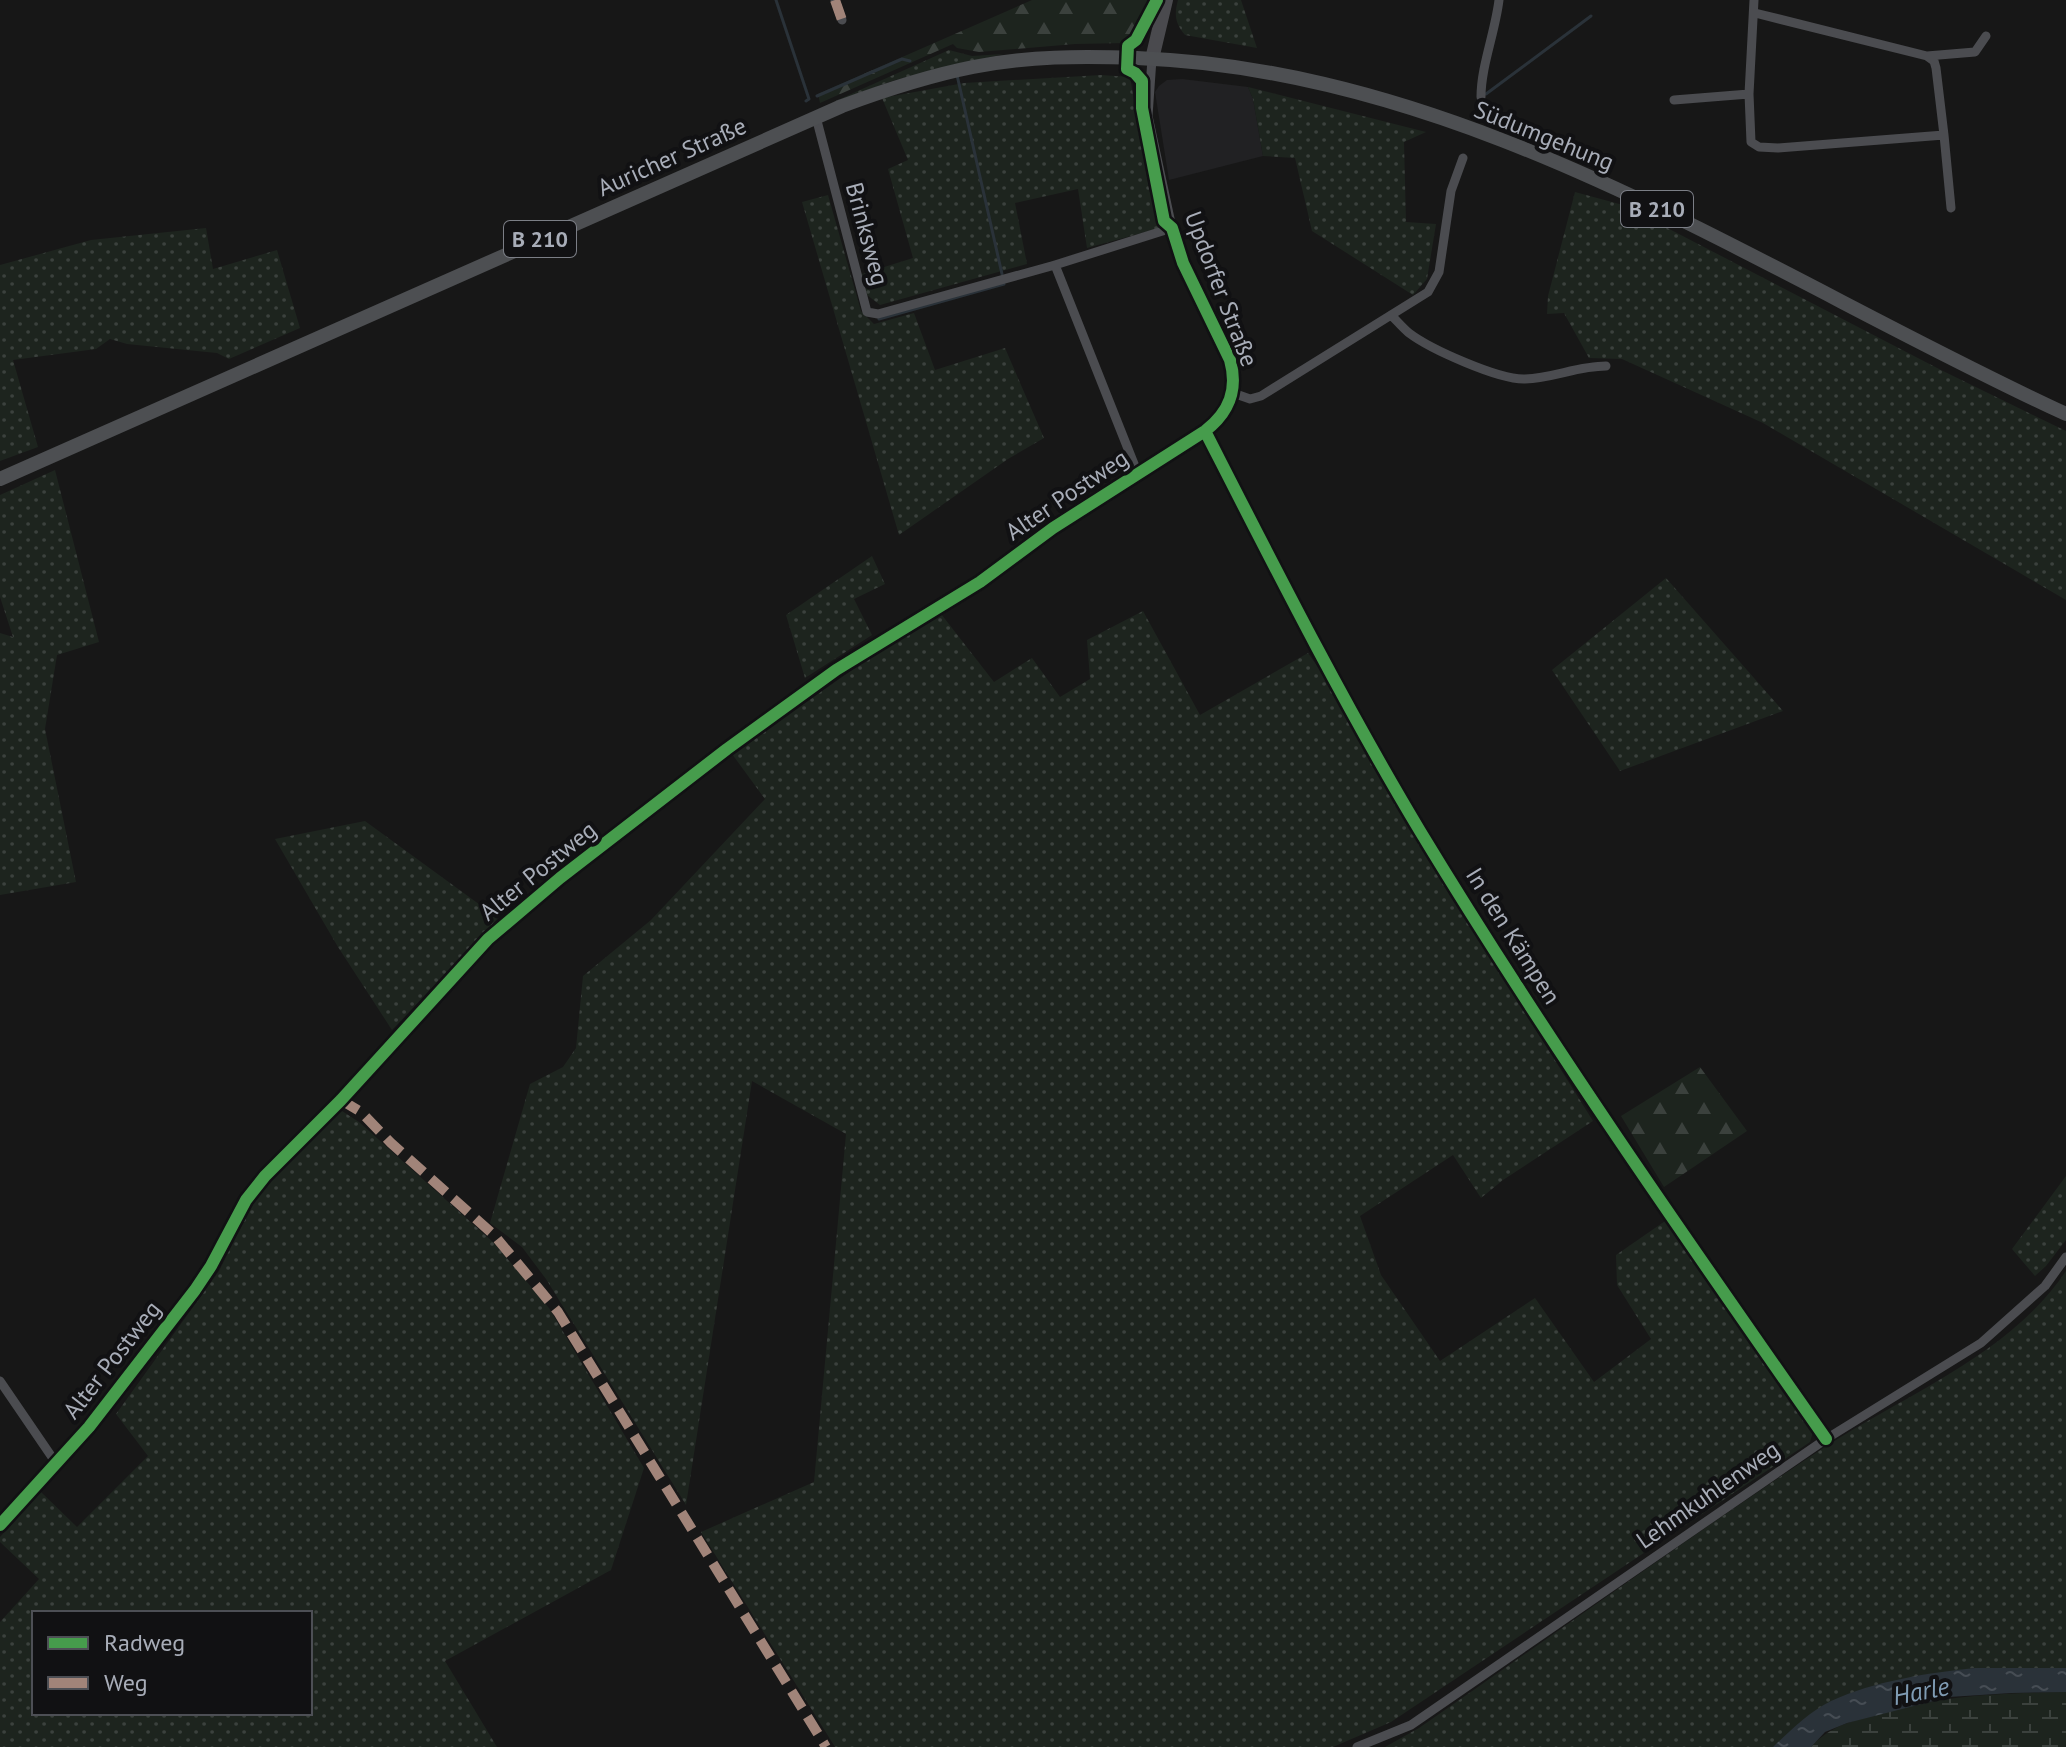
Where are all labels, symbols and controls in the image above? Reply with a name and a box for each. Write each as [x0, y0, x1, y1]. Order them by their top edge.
street label: Südumgehung [1470, 93, 1619, 178]
street label: Auricher Straße [593, 110, 751, 203]
street label: Brinksweg [839, 179, 896, 289]
road number: B 210 [1621, 191, 1693, 227]
street label: Updorfer Straße [1178, 207, 1265, 371]
road number: B 210 [504, 221, 576, 257]
street label: Alter Postweg [999, 442, 1134, 547]
street label: Alter Postweg [473, 814, 602, 927]
street label: In den Kämpen [1459, 862, 1568, 1010]
street label: Alter Postweg [56, 1294, 167, 1425]
street label: Lehmkuhlenweg [1630, 1434, 1785, 1555]
legend [32, 1611, 312, 1715]
text: Radweg [104, 1627, 185, 1658]
text: Weg [104, 1667, 148, 1698]
water label: Harle [1890, 1669, 1952, 1712]

